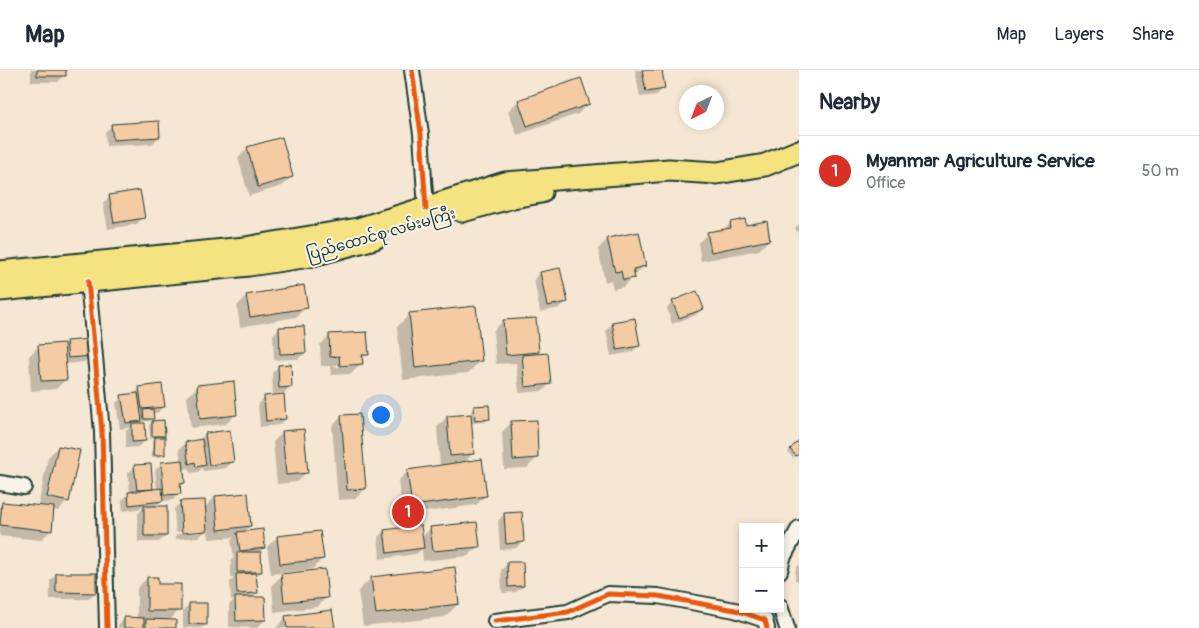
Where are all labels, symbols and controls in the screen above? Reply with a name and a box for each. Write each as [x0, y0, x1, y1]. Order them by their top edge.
text: Map [25, 20, 65, 49]
text: Map [997, 23, 1026, 46]
text: Layers [1054, 23, 1104, 46]
text: Share [1132, 23, 1174, 46]
north arrow [679, 85, 724, 130]
text: Nearby [819, 89, 880, 116]
text: Myanmar Agriculture Service [866, 149, 1095, 173]
text: 1 [832, 161, 838, 181]
text: 50 m [1142, 161, 1179, 181]
text: Office [866, 173, 906, 193]
street label: ပြည်ထောင်စု လမ်းမကြီး [304, 203, 458, 267]
your location [368, 402, 394, 428]
pin: 1 [392, 493, 424, 531]
map controls [739, 523, 784, 613]
button: + [739, 523, 784, 568]
button: − [739, 568, 784, 613]

